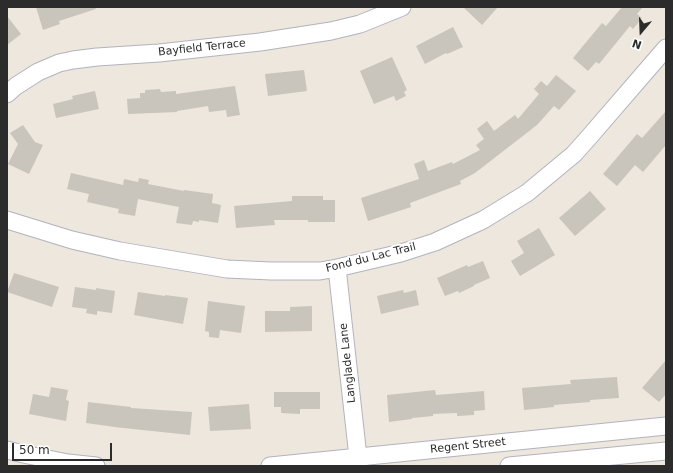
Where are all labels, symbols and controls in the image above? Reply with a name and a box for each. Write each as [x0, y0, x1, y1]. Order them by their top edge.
north arrow [621, 12, 661, 52]
text: N [630, 36, 643, 51]
street label: Bayfield Terrace [158, 37, 246, 59]
street label: Fond du Lac Trail [325, 240, 417, 276]
street label: Langlade Lane [337, 322, 359, 404]
scale bar [14, 435, 114, 461]
street label: Regent Street [430, 435, 506, 457]
text: 50 m [19, 443, 50, 457]

